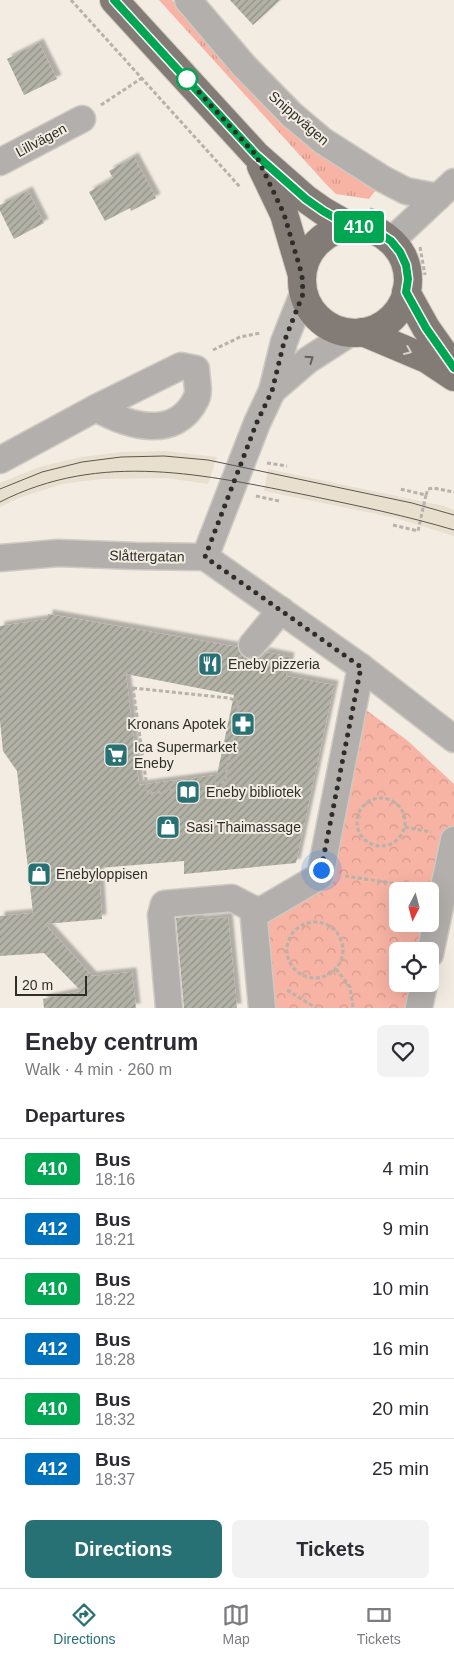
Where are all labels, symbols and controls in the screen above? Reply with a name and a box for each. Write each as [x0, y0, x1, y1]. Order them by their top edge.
unlabelled marker [176, 68, 198, 90]
street label: Snippvägen [266, 88, 332, 148]
street label: Lillvägen [13, 120, 69, 160]
line badge: 410 [330, 211, 388, 243]
text: 410 [344, 217, 374, 237]
one-way arrow [403, 344, 412, 355]
one-way arrow [304, 356, 313, 365]
street label: Slåttergatan [109, 547, 185, 565]
restaurant icon: Eneby pizzeria [197, 651, 223, 677]
place label: Eneby pizzeria [228, 656, 320, 672]
pharmacy icon: Kronans Apotek [230, 711, 256, 737]
place label: Kronans Apotek [127, 716, 227, 732]
place label: Ica Supermarket Eneby [134, 739, 237, 771]
supermarket icon: Ica Supermarket Eneby [103, 742, 129, 768]
library icon: Eneby bibliotek [175, 779, 201, 805]
place label: Eneby bibliotek [206, 784, 302, 800]
shop icon: Sasi Thaimassage [155, 814, 181, 840]
place label: Sasi Thaimassage [186, 819, 301, 835]
your location [309, 858, 334, 883]
shop icon: Enebyloppisen [26, 861, 52, 887]
place label: Enebyloppisen [56, 866, 148, 882]
north arrow [389, 882, 439, 932]
map controls [389, 882, 439, 992]
button: locate [389, 942, 439, 992]
scale bar [15, 973, 88, 996]
text: 20 m [22, 977, 53, 993]
button: heart [377, 1025, 429, 1077]
text: Eneby centrum [25, 1028, 198, 1055]
text: Walk · 4 min · 260 m [25, 1061, 172, 1078]
text: Departures [25, 1105, 125, 1126]
text: Bus [95, 1149, 131, 1170]
text: 4 min [383, 1158, 429, 1179]
text: 410 [37, 1159, 68, 1179]
text: 18:16 [95, 1171, 135, 1188]
text: Bus [95, 1209, 131, 1230]
text: 9 min [383, 1218, 429, 1239]
text: 412 [37, 1219, 68, 1239]
text: 18:21 [95, 1231, 135, 1248]
text: Bus [95, 1269, 131, 1290]
text: 10 min [372, 1278, 429, 1299]
text: 410 [37, 1279, 68, 1299]
text: 18:22 [95, 1291, 135, 1308]
text: Bus [95, 1329, 131, 1350]
text: 16 min [372, 1338, 429, 1359]
text: 412 [37, 1339, 68, 1359]
text: 18:28 [95, 1351, 135, 1368]
text: Bus [95, 1389, 131, 1410]
text: 20 min [372, 1398, 429, 1419]
text: 410 [37, 1399, 68, 1419]
text: 18:32 [95, 1411, 135, 1428]
text: Bus [95, 1449, 131, 1470]
text: 25 min [372, 1458, 429, 1479]
text: 412 [37, 1459, 68, 1479]
text: 18:37 [95, 1471, 135, 1488]
button: Directions [25, 1520, 222, 1578]
button: Tickets [232, 1520, 429, 1578]
tab: Directions [53, 1601, 116, 1647]
tab: Map [222, 1601, 250, 1647]
tab: Tickets [357, 1601, 401, 1647]

